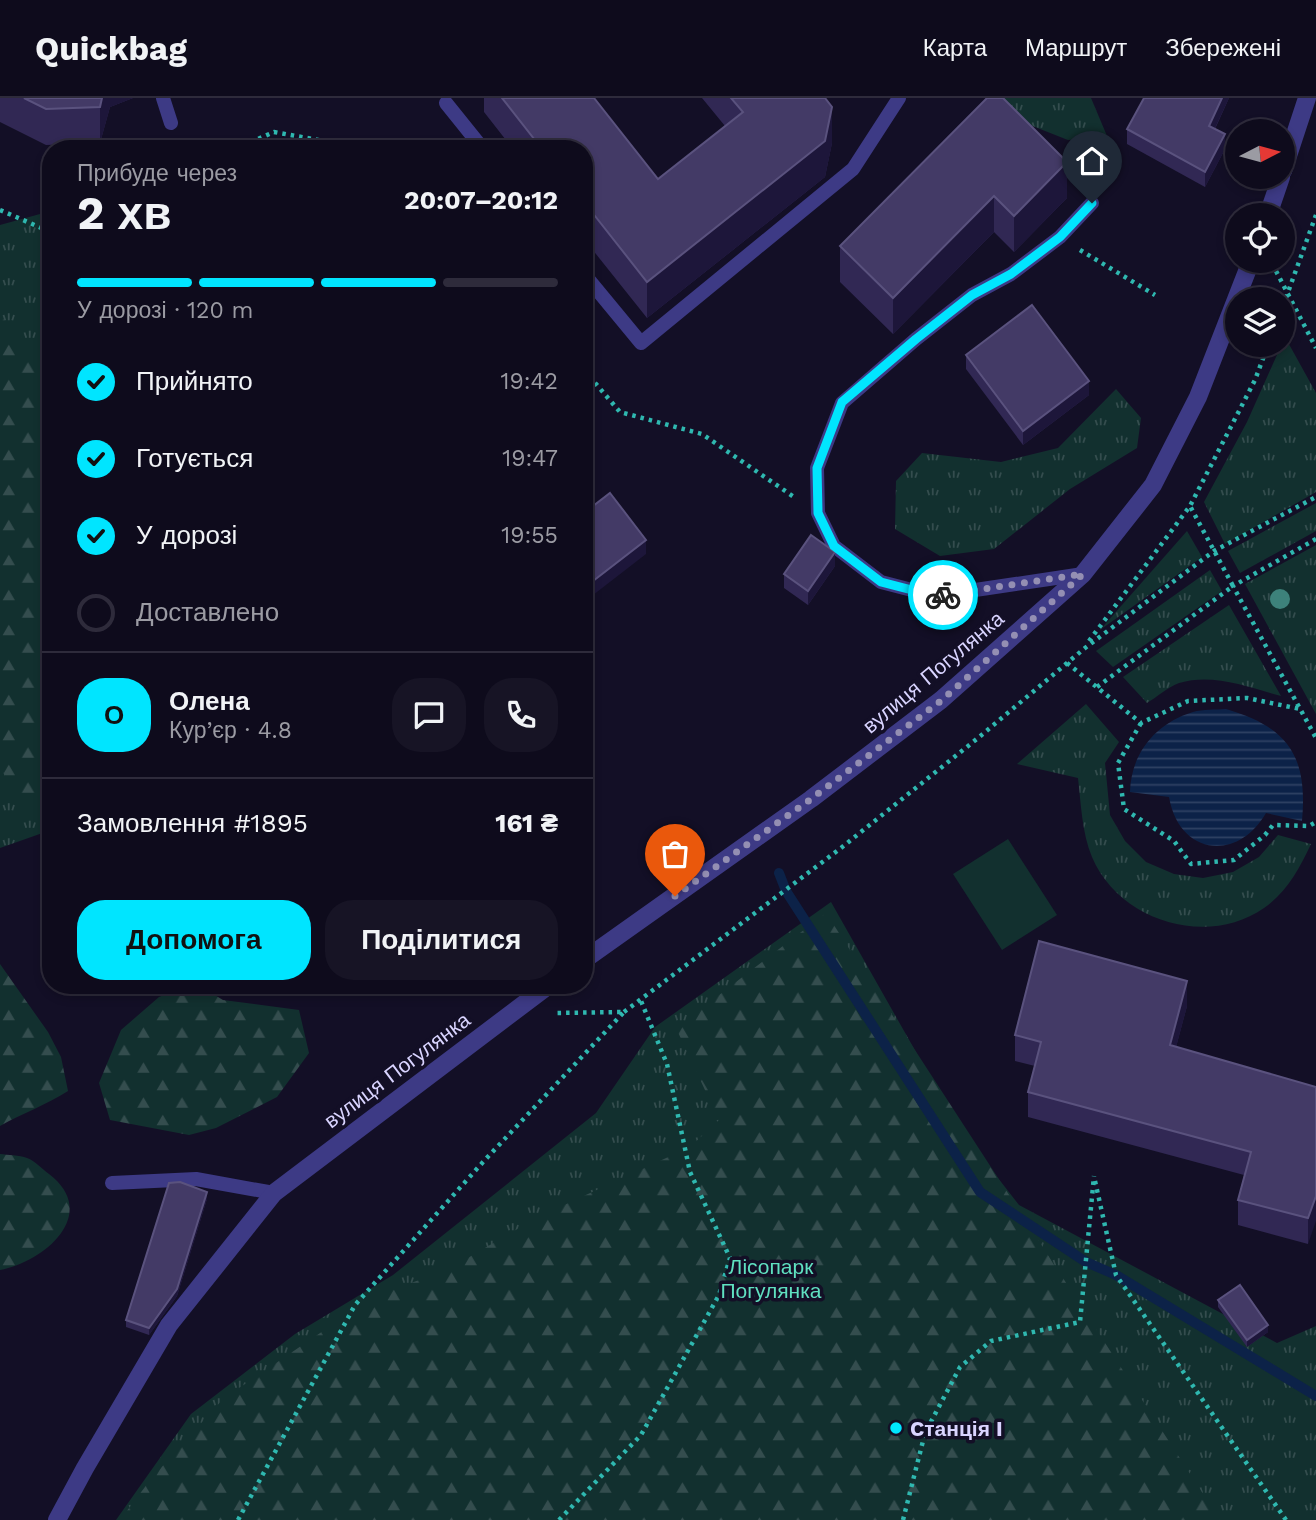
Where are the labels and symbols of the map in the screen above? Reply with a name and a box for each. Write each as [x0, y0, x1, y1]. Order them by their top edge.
north arrow [1225, 119, 1295, 189]
pin [1062, 131, 1122, 203]
courier [908, 560, 978, 630]
street label: вулиця Погулянка [857, 606, 1009, 738]
pin [645, 824, 705, 896]
street label: вулиця Погулянка [319, 1007, 475, 1133]
park label: Лісопарк Погулянка [720, 1254, 822, 1303]
place label: Cтанція I [910, 1416, 1003, 1441]
marker: Cтанція I [888, 1420, 904, 1436]

